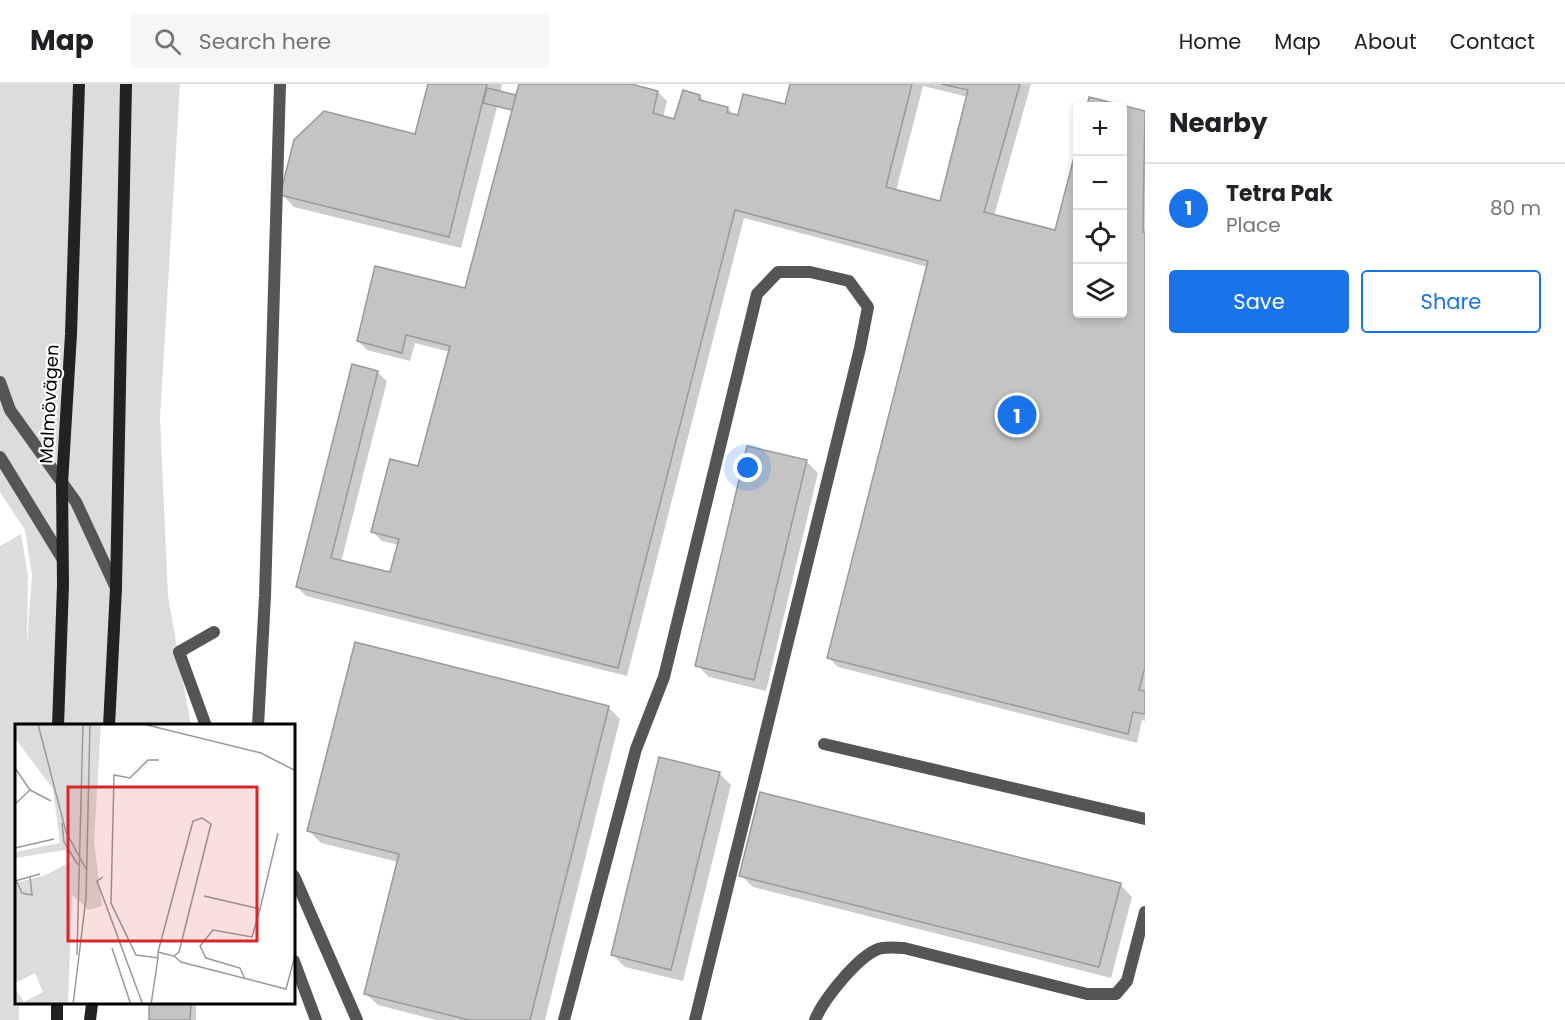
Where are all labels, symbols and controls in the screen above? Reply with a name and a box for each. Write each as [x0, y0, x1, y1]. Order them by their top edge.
search box [130, 14, 550, 68]
text: Map [30, 21, 94, 60]
icon: search [151, 25, 184, 58]
text: Search here [199, 26, 331, 57]
text: Home [1179, 27, 1241, 56]
text: Map [1274, 27, 1321, 56]
text: About [1354, 27, 1417, 56]
text: Contact [1450, 27, 1535, 56]
map controls [1073, 102, 1127, 318]
button: + [1073, 102, 1127, 156]
text: Nearby [1169, 105, 1267, 141]
button: − [1073, 156, 1127, 210]
text: Tetra Pak [1226, 178, 1333, 209]
text: 1 [1185, 194, 1192, 222]
text: 80 m [1490, 194, 1541, 222]
button: locate [1073, 210, 1127, 264]
text: Place [1226, 211, 1281, 239]
button: layers [1073, 264, 1127, 318]
button: Save [1169, 270, 1349, 333]
button: Share [1361, 270, 1541, 333]
street label: Malmövägen [33, 344, 65, 464]
pin: 1 [998, 392, 1036, 438]
your location [733, 453, 762, 482]
inset map [15, 724, 296, 1005]

